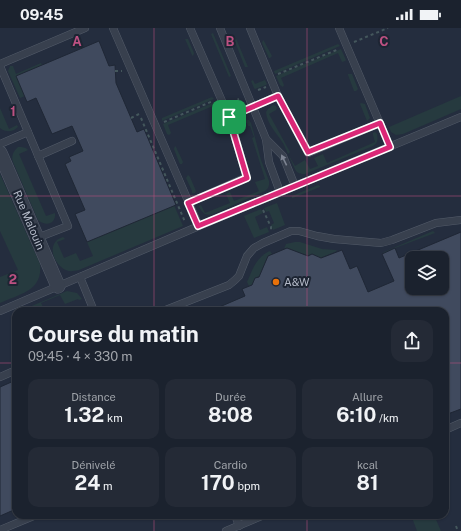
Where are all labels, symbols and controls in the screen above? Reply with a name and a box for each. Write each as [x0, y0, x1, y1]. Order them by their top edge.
text: 09:45 [20, 6, 63, 23]
text: A [72, 34, 82, 49]
text: B [226, 34, 235, 49]
text: C [379, 34, 389, 49]
pin [212, 100, 246, 134]
text: 1 [10, 104, 16, 119]
icon: arrive [218, 106, 240, 128]
one-way arrow [281, 154, 287, 166]
street label: Rue Malouin [11, 189, 47, 251]
map controls [405, 251, 449, 295]
button: layers [405, 251, 449, 295]
text: 2 [9, 272, 17, 287]
place label: A&W [284, 276, 310, 288]
marker: A&W [271, 277, 281, 287]
button: share [391, 320, 433, 362]
text: Course du matin [28, 321, 199, 347]
text: 09:45 · 4 × 330 m [28, 349, 133, 364]
text: Distance [71, 391, 116, 403]
text: Durée [215, 391, 246, 403]
text: Allure [352, 391, 383, 403]
text: 1.32 [64, 403, 104, 427]
text: 8:08 [208, 403, 253, 427]
text: 6:10 [336, 403, 376, 427]
text: km [104, 412, 123, 424]
text: /km [376, 412, 399, 424]
text: Dénivelé [72, 459, 115, 471]
text: Cardio [214, 459, 247, 471]
text: kcal [357, 459, 378, 471]
text: 24 [74, 471, 100, 495]
text: 170 [201, 471, 235, 495]
text: 81 [357, 471, 378, 495]
text: m [100, 480, 113, 492]
text: bpm [235, 480, 260, 492]

